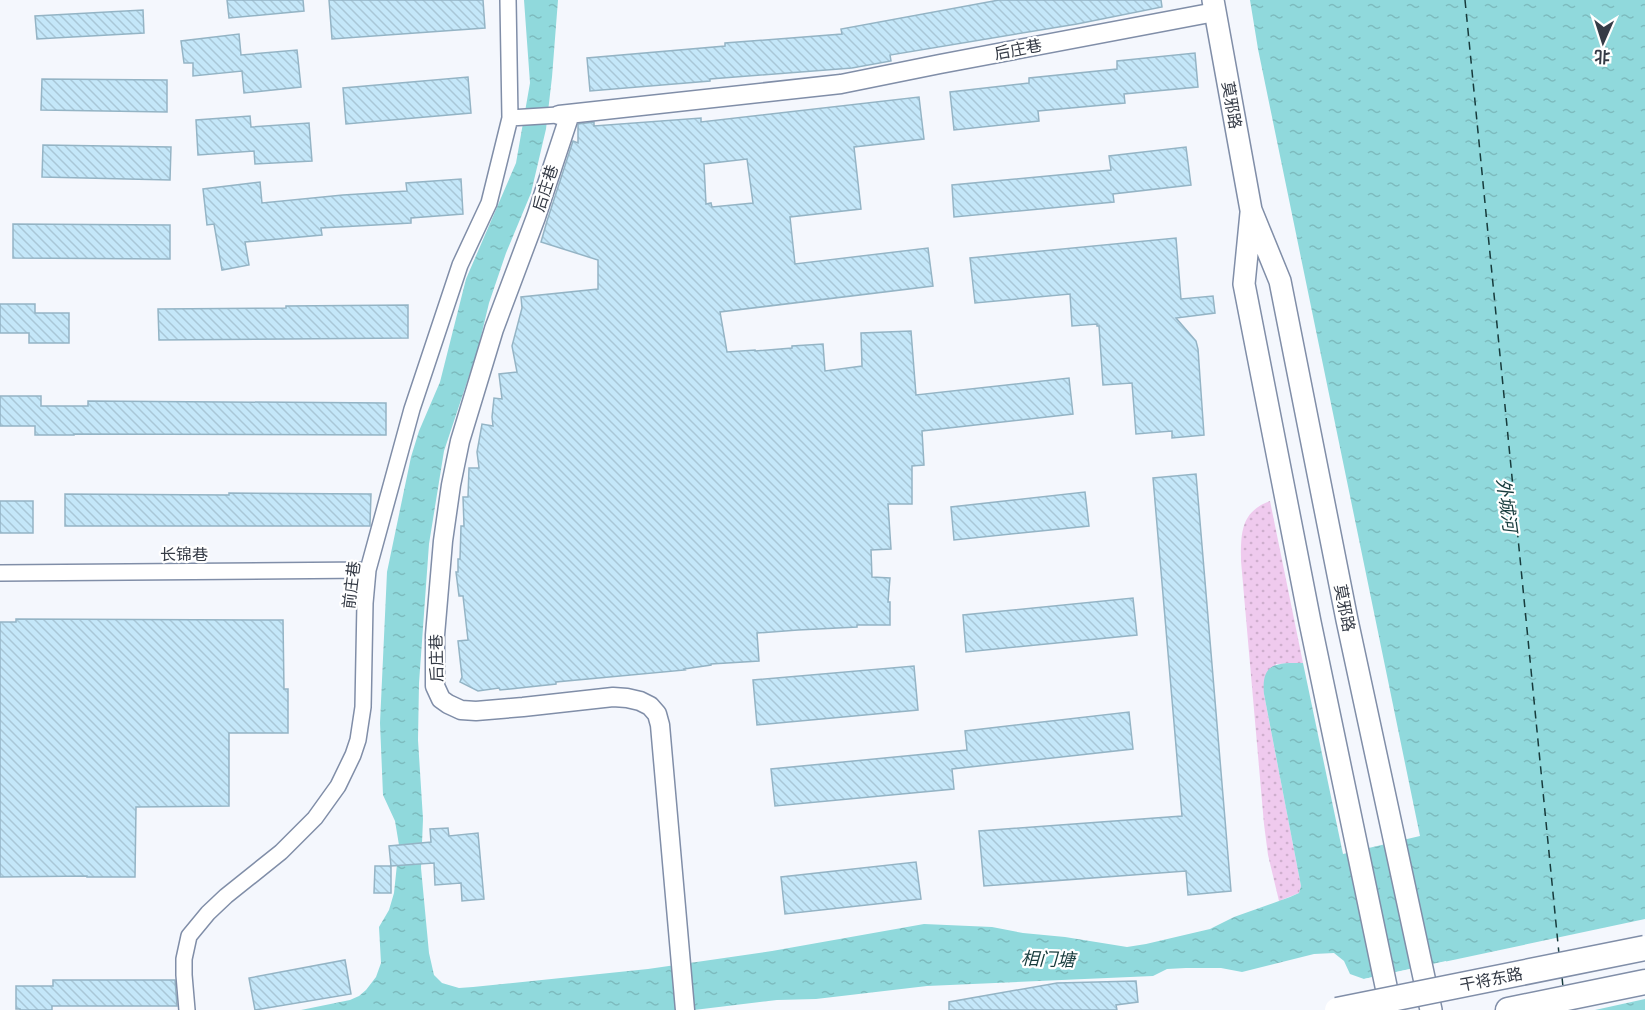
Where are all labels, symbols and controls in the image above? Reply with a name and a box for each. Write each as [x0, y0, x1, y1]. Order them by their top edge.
north arrow [1573, 12, 1633, 72]
street label: 后庄巷 [993, 35, 1043, 63]
text: 北 [1594, 47, 1611, 67]
street label: 莫邪路 [1218, 80, 1246, 130]
street label: 后庄巷 [528, 162, 562, 214]
water label: 外城河 [1493, 477, 1522, 536]
street label: 长锦巷 [160, 544, 208, 564]
street label: 前庄巷 [338, 560, 364, 610]
street label: 莫邪路 [1331, 583, 1359, 633]
street label: 后庄巷 [426, 634, 446, 682]
water label: 相门塘 [1021, 948, 1078, 971]
street label: 干将东路 [1458, 963, 1524, 995]

